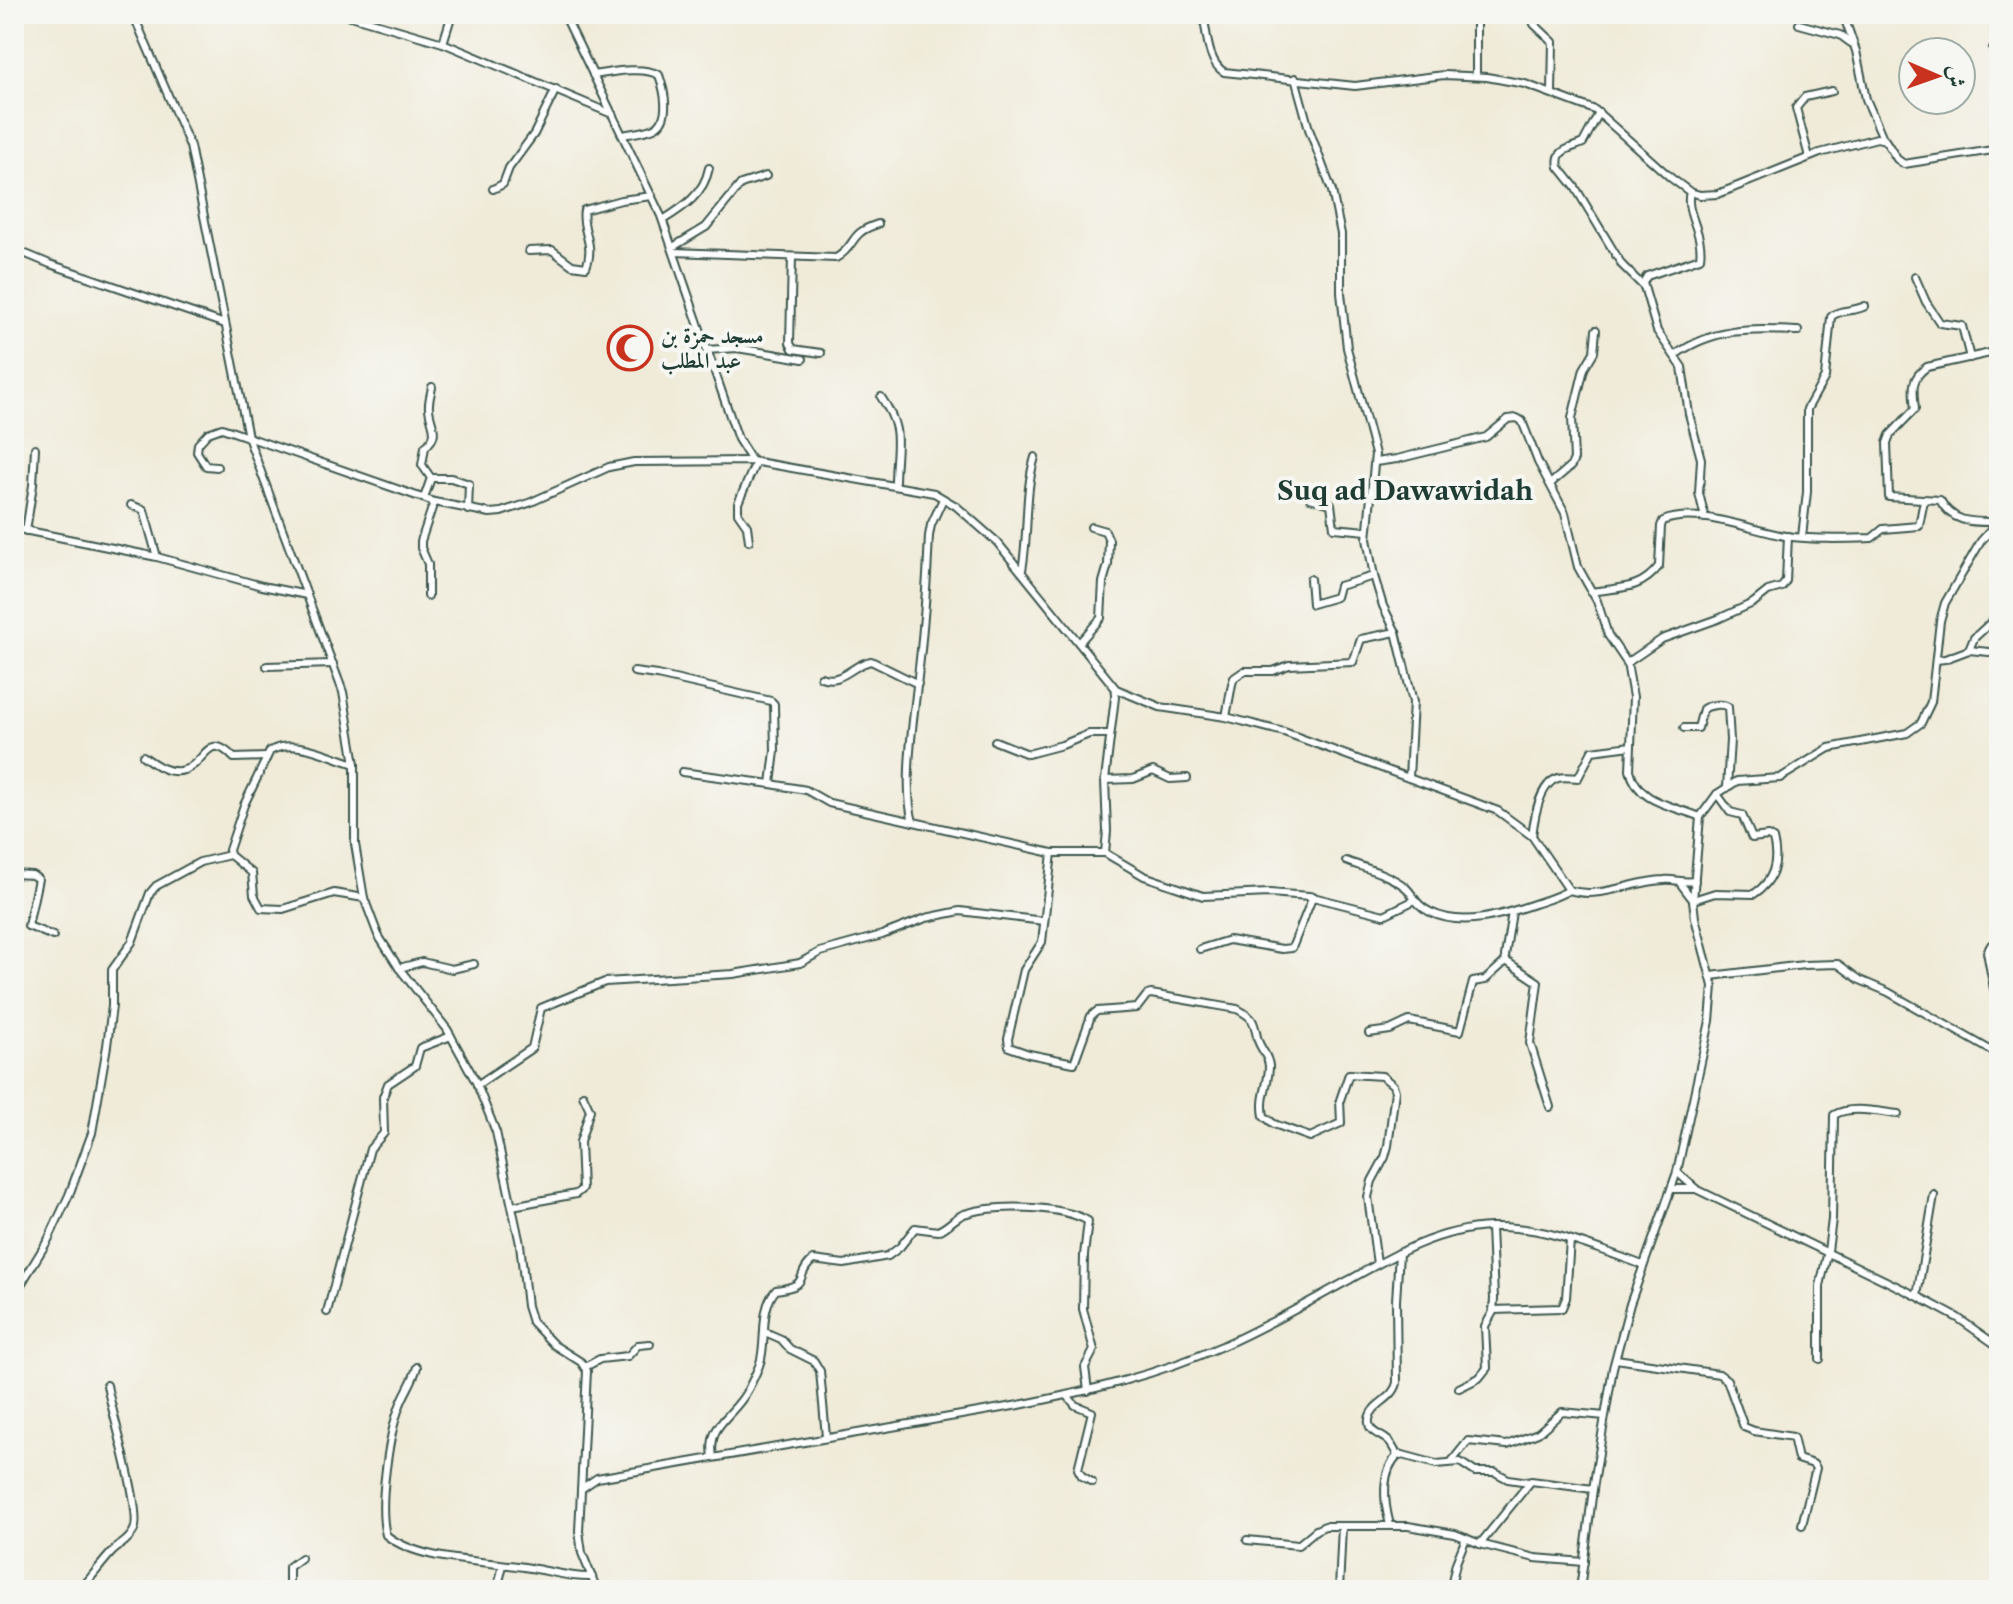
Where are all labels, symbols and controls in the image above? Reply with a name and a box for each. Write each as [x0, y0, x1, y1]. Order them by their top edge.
north arrow [1897, 36, 1977, 116]
text: ش [1943, 65, 1970, 88]
place label: مسجد حمزة بن عبد المطلب [661, 322, 763, 375]
mosque icon: مسجد حمزة بن عبد المطلب [606, 324, 654, 372]
district label: Suq ad Dawawidah [1277, 475, 1533, 507]

